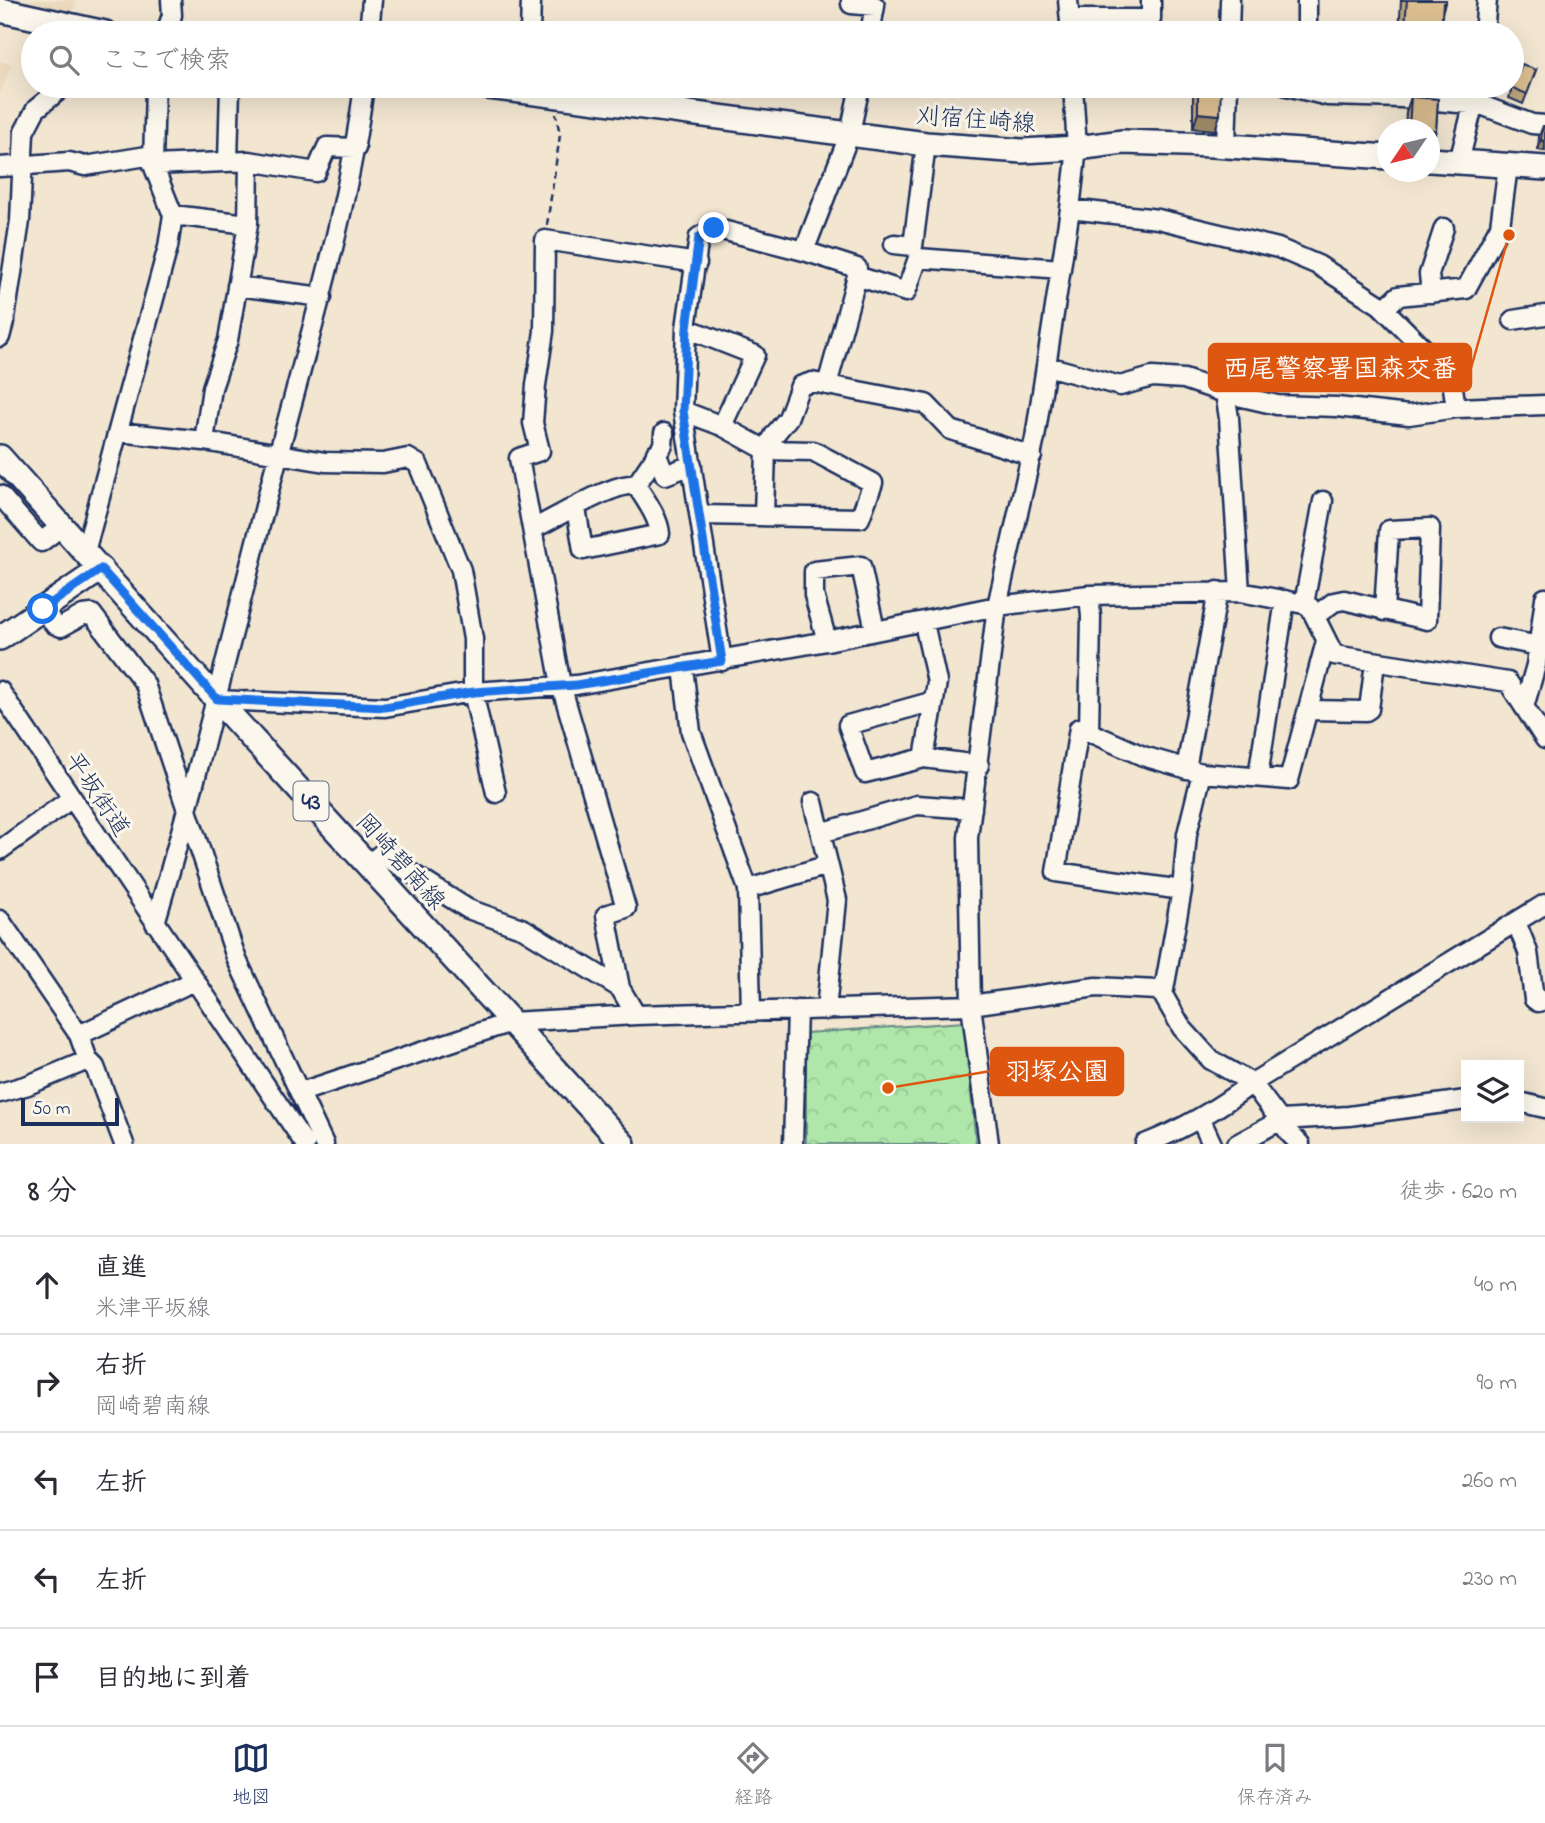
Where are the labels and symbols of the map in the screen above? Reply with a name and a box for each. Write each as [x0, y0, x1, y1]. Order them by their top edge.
street label: 刈宿住崎線 [915, 100, 1037, 143]
north arrow [1377, 119, 1440, 182]
route end [698, 212, 729, 243]
callout: 西尾警察署国森交番 [1209, 344, 1471, 391]
text: 西尾警察署国森交番 [1223, 352, 1457, 390]
route start [27, 593, 58, 624]
street label: 平坂街道 [55, 746, 137, 845]
road number: 43 [294, 782, 328, 820]
street label: 岡崎碧南線 [346, 806, 452, 919]
callout: 羽塚公園 [991, 1048, 1123, 1095]
text: 羽塚公園 [1005, 1055, 1109, 1093]
scale bar [21, 1095, 119, 1127]

